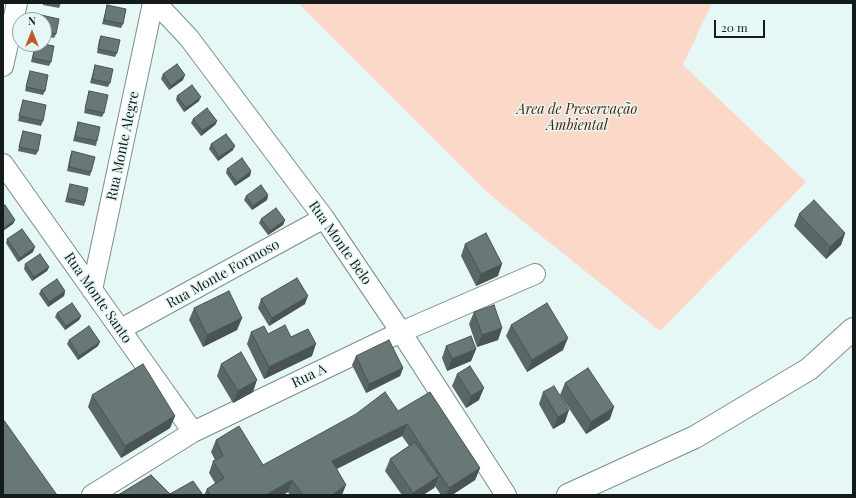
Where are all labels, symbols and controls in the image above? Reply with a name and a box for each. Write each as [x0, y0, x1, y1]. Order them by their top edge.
north arrow [12, 12, 52, 52]
scale bar [716, 12, 767, 38]
text: N [28, 13, 36, 28]
text: 20 m [721, 19, 748, 35]
street label: Rua Monte Alegre [103, 90, 143, 202]
park label: Area de Preservação Ambiental [517, 102, 637, 134]
street label: Rua Monte Belo [305, 198, 375, 288]
street label: Rua Monte Formoso [164, 236, 282, 312]
street label: Rua Monte Santo [61, 249, 135, 347]
street label: Rua A [289, 360, 329, 392]

